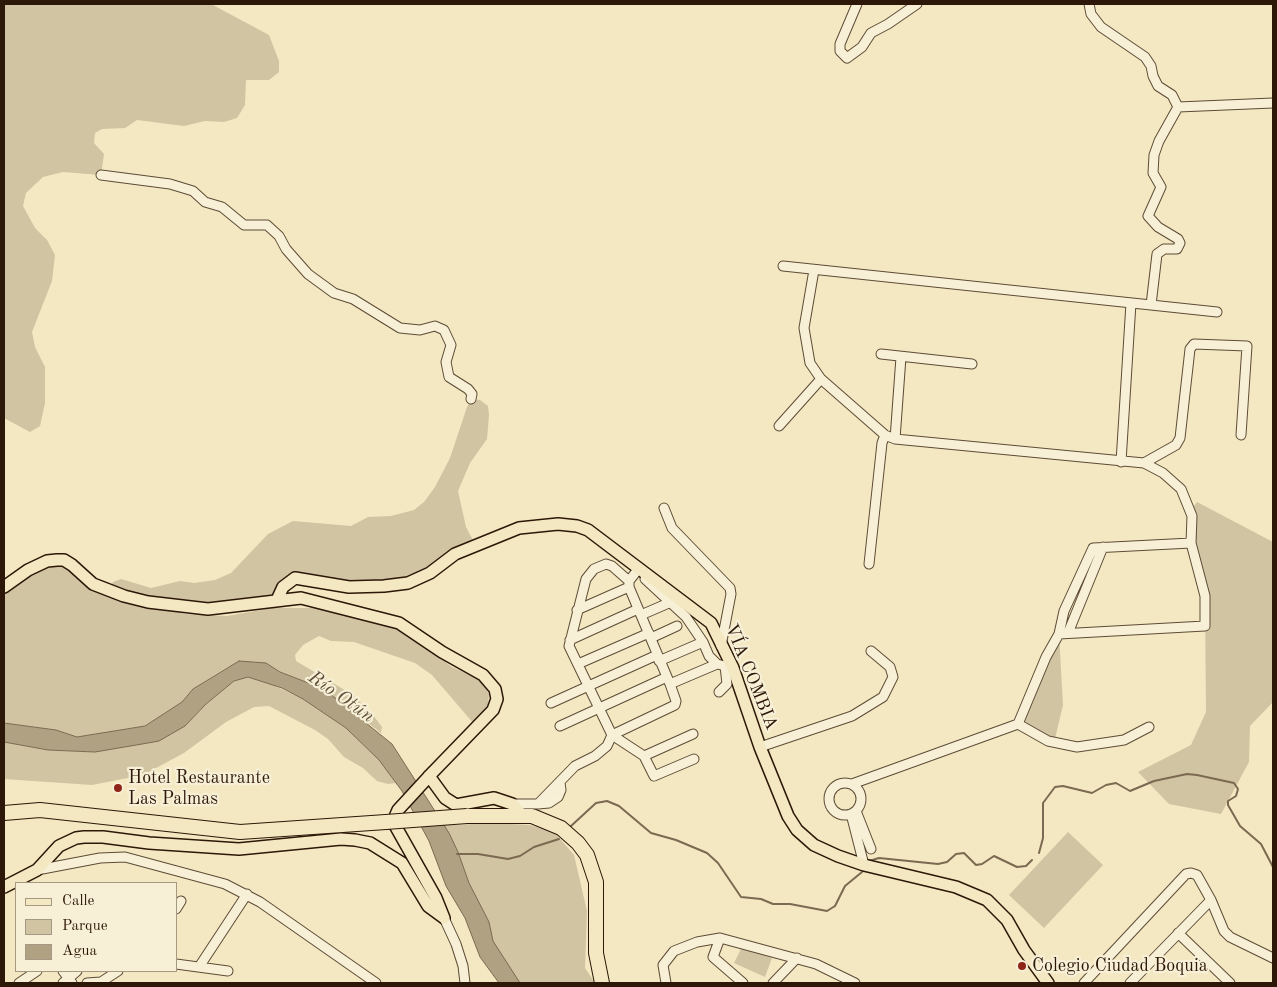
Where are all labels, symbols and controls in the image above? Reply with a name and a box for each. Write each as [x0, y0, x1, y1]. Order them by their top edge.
street label: VÍA COMBIA [720, 621, 782, 733]
water label: Río Otún [304, 666, 378, 728]
place label: Hotel Restaurante Las Palmas [128, 767, 270, 810]
marker: Hotel Restaurante Las Palmas [112, 782, 124, 794]
legend [15, 882, 178, 972]
text: Calle [62, 894, 94, 909]
text: Parque [62, 919, 108, 934]
text: Agua [62, 944, 97, 959]
place label: Colegio Ciudad Boquia [1032, 955, 1208, 977]
marker: Colegio Ciudad Boquia [1016, 960, 1028, 972]

